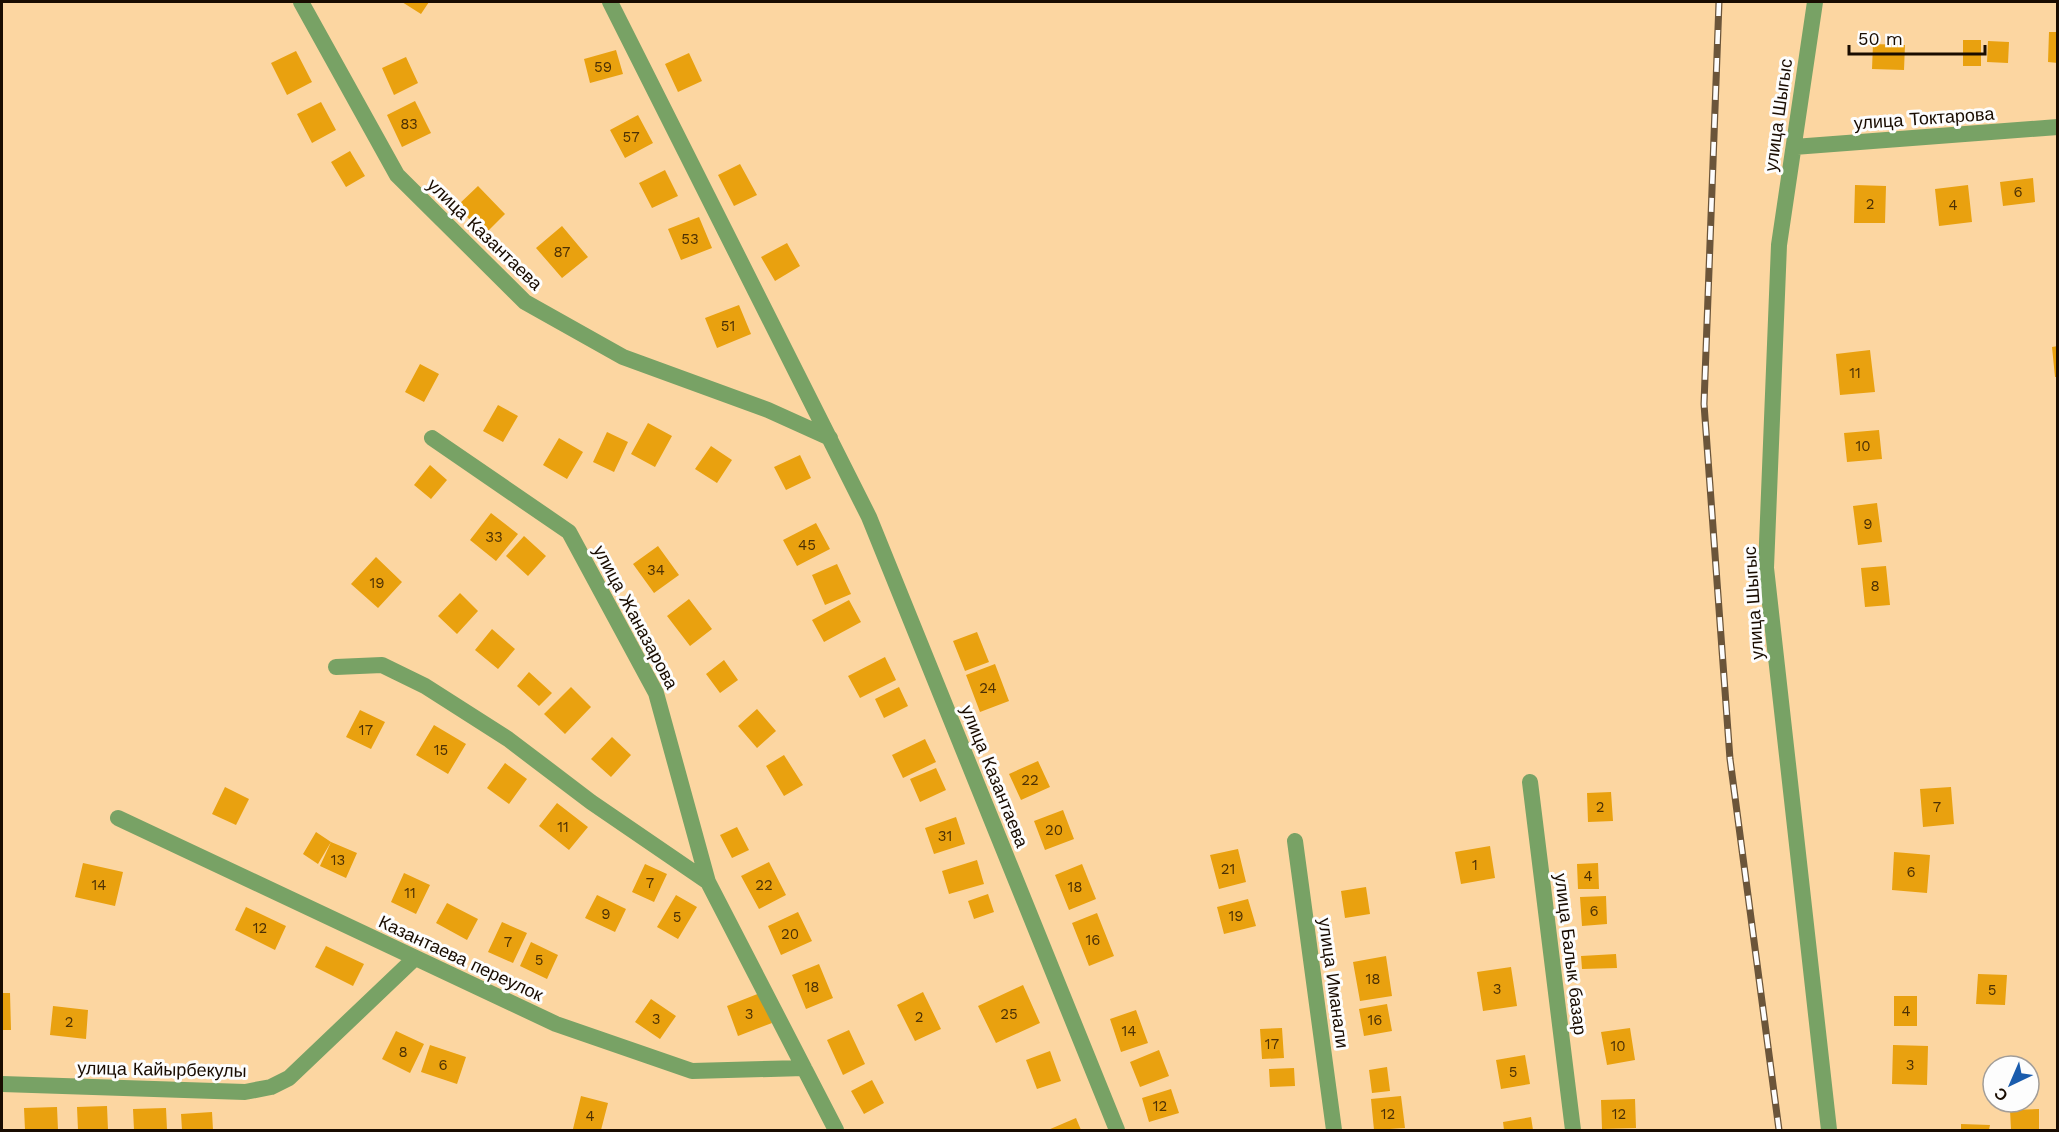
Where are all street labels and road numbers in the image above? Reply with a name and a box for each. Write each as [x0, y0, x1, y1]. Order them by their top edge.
street label: улица Шыгыс [1760, 57, 1796, 173]
street label: улица Токтарова [1853, 103, 1996, 133]
street label: улица Казантаева [423, 174, 548, 295]
street label: улица Жаназарова [589, 541, 683, 693]
street label: улица Шыгыс [1739, 546, 1767, 660]
street label: улица Казантаева [957, 702, 1033, 851]
street label: улица Балык базар [1551, 872, 1591, 1036]
street label: Казантаева переулок [376, 911, 547, 1005]
street label: улица Иманали [1314, 916, 1354, 1050]
street label: улица Кайырбекулы [77, 1057, 247, 1081]

